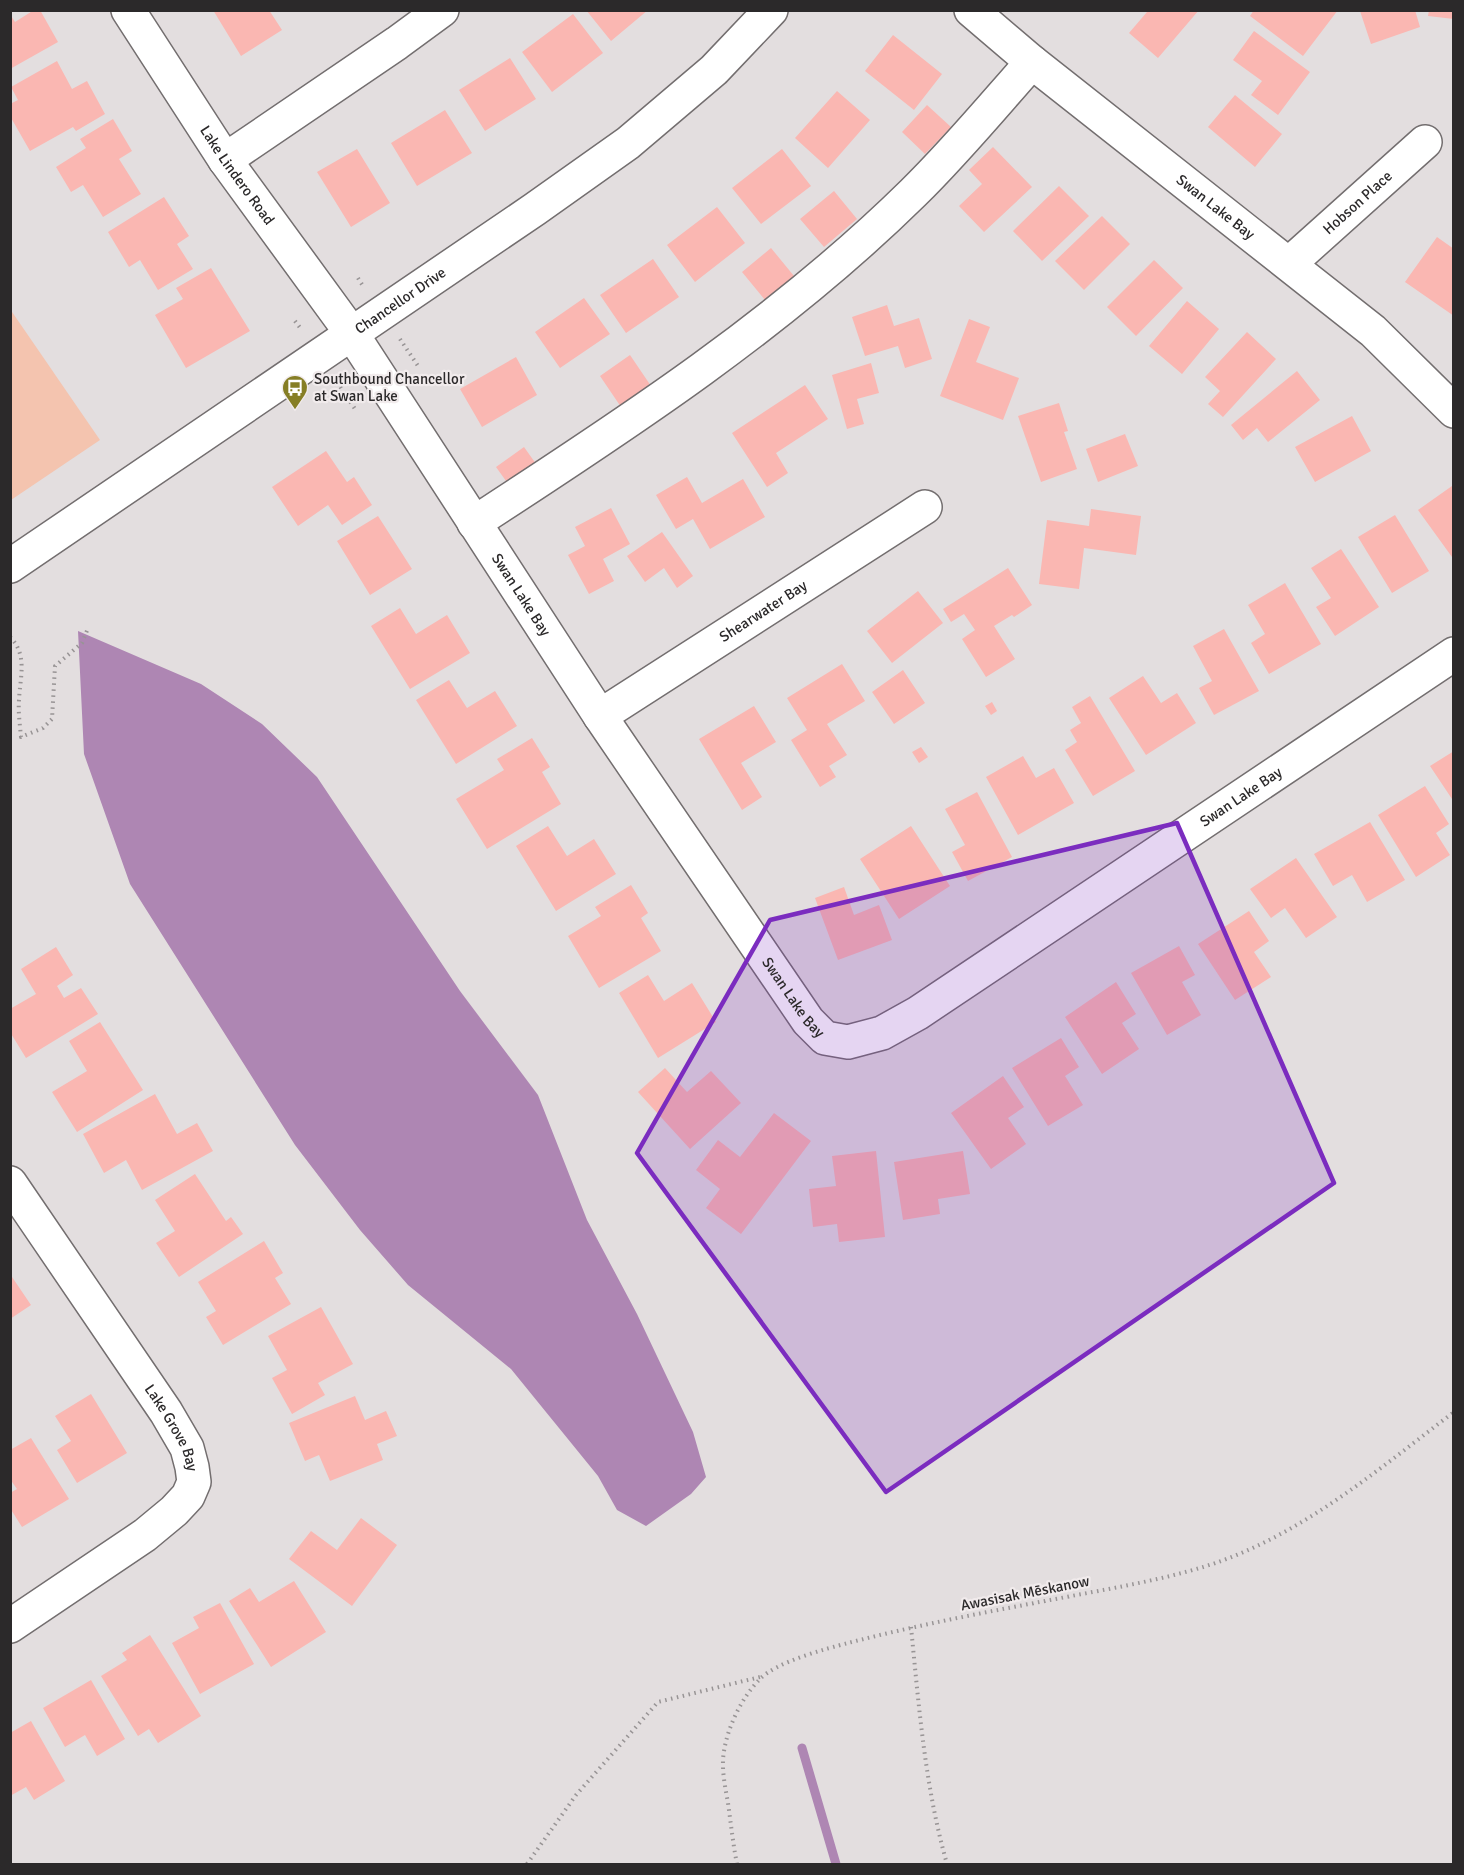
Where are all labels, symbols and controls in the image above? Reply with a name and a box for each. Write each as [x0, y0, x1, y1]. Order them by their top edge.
street label: Lake Lindero Road [196, 122, 278, 228]
street label: Hobson Place [1319, 167, 1396, 238]
street label: Swan Lake Bay [1173, 170, 1258, 243]
street label: Chancellor Drive [351, 263, 449, 338]
place label: Southbound Chancellor at Swan Lake [314, 370, 465, 405]
bus stop icon: Southbound Chancellor at Swan Lake [280, 373, 310, 411]
street label: Swan Lake Bay [488, 550, 555, 639]
street label: Shearwater Bay [716, 576, 810, 646]
street label: Swan Lake Bay [1196, 763, 1285, 831]
street label: Swan Lake Bay [758, 954, 828, 1041]
street label: Lake Grove Bay [141, 1381, 201, 1472]
street label: Awasisak Mēskanow [959, 1572, 1091, 1614]

